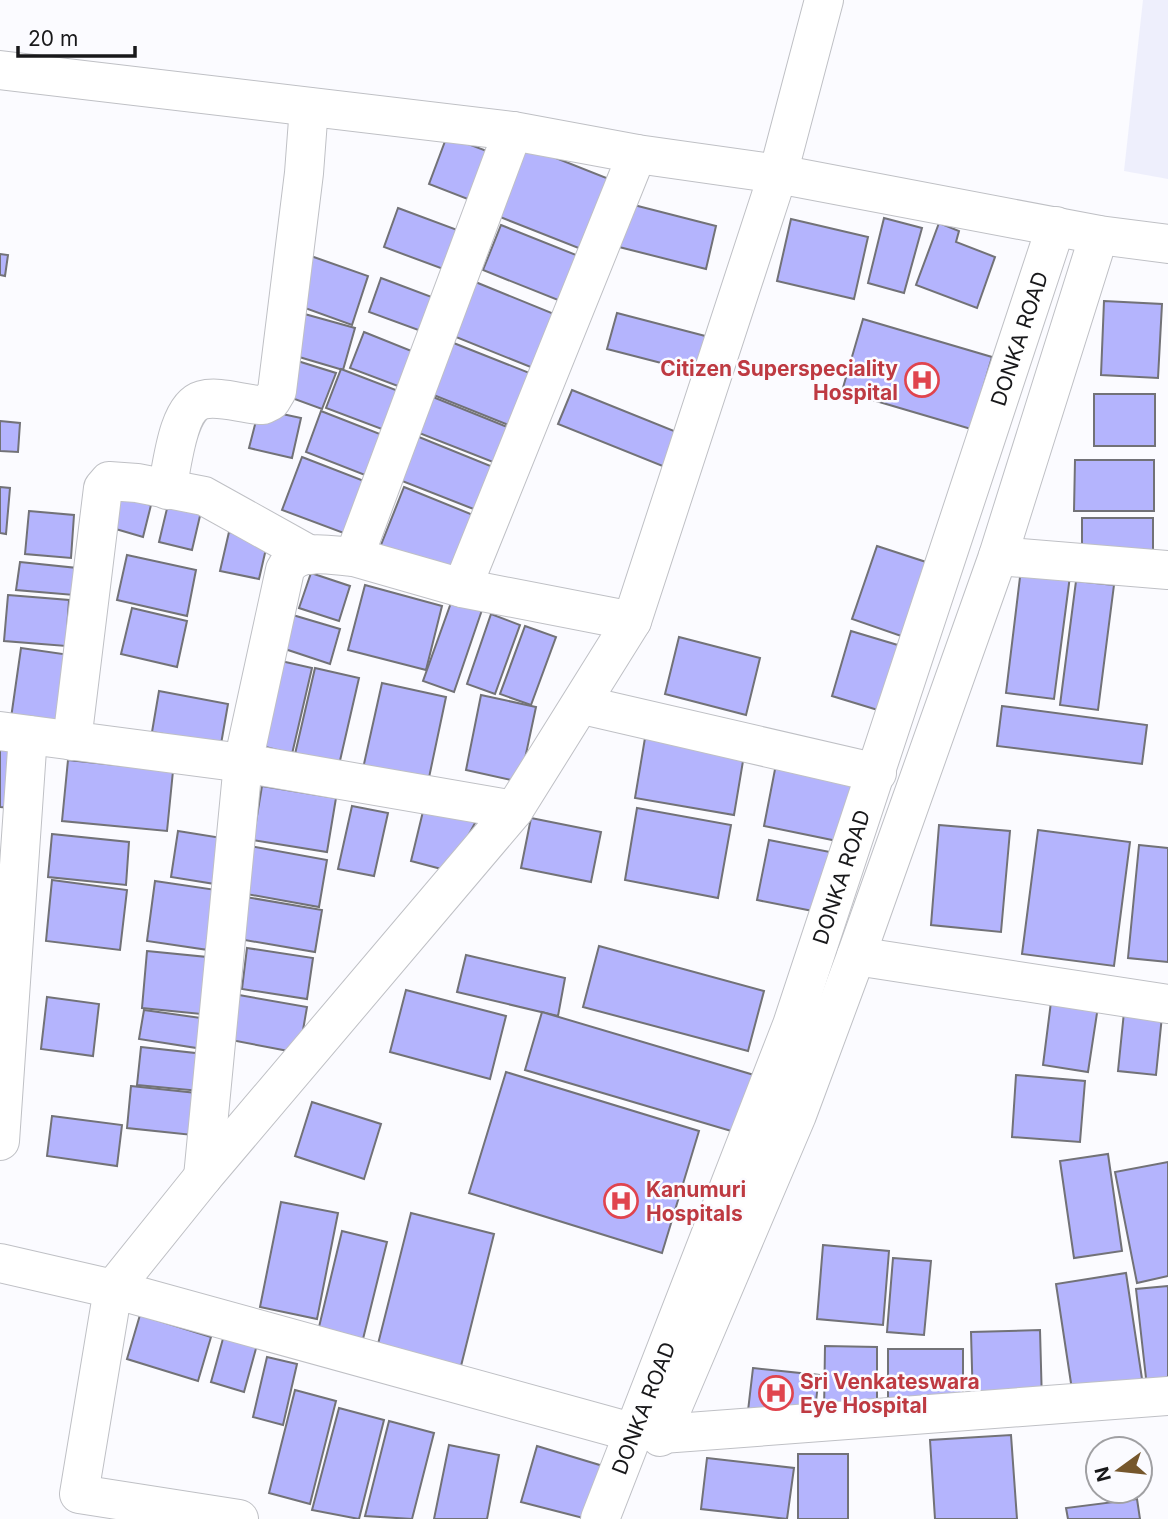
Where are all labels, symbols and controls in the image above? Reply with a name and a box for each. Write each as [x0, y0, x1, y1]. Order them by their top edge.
scale bar [18, 14, 135, 58]
text: 20 m [28, 26, 78, 51]
street label: DONKA ROAD [985, 268, 1053, 409]
place label: Citizen Superspeciality Hospital [660, 356, 898, 405]
hospital icon: Citizen Superspeciality Hospital [903, 361, 941, 399]
street label: DONKA ROAD [807, 806, 875, 947]
place label: Kanumuri Hospitals [646, 1177, 746, 1226]
hospital icon: Kanumuri Hospitals [602, 1182, 640, 1220]
street label: DONKA ROAD [606, 1338, 680, 1478]
place label: Sri Venkateswara Eye Hospital [800, 1369, 980, 1418]
hospital icon: Sri Venkateswara Eye Hospital [757, 1374, 795, 1412]
north arrow [1084, 1435, 1154, 1505]
text: N [1090, 1464, 1116, 1484]

